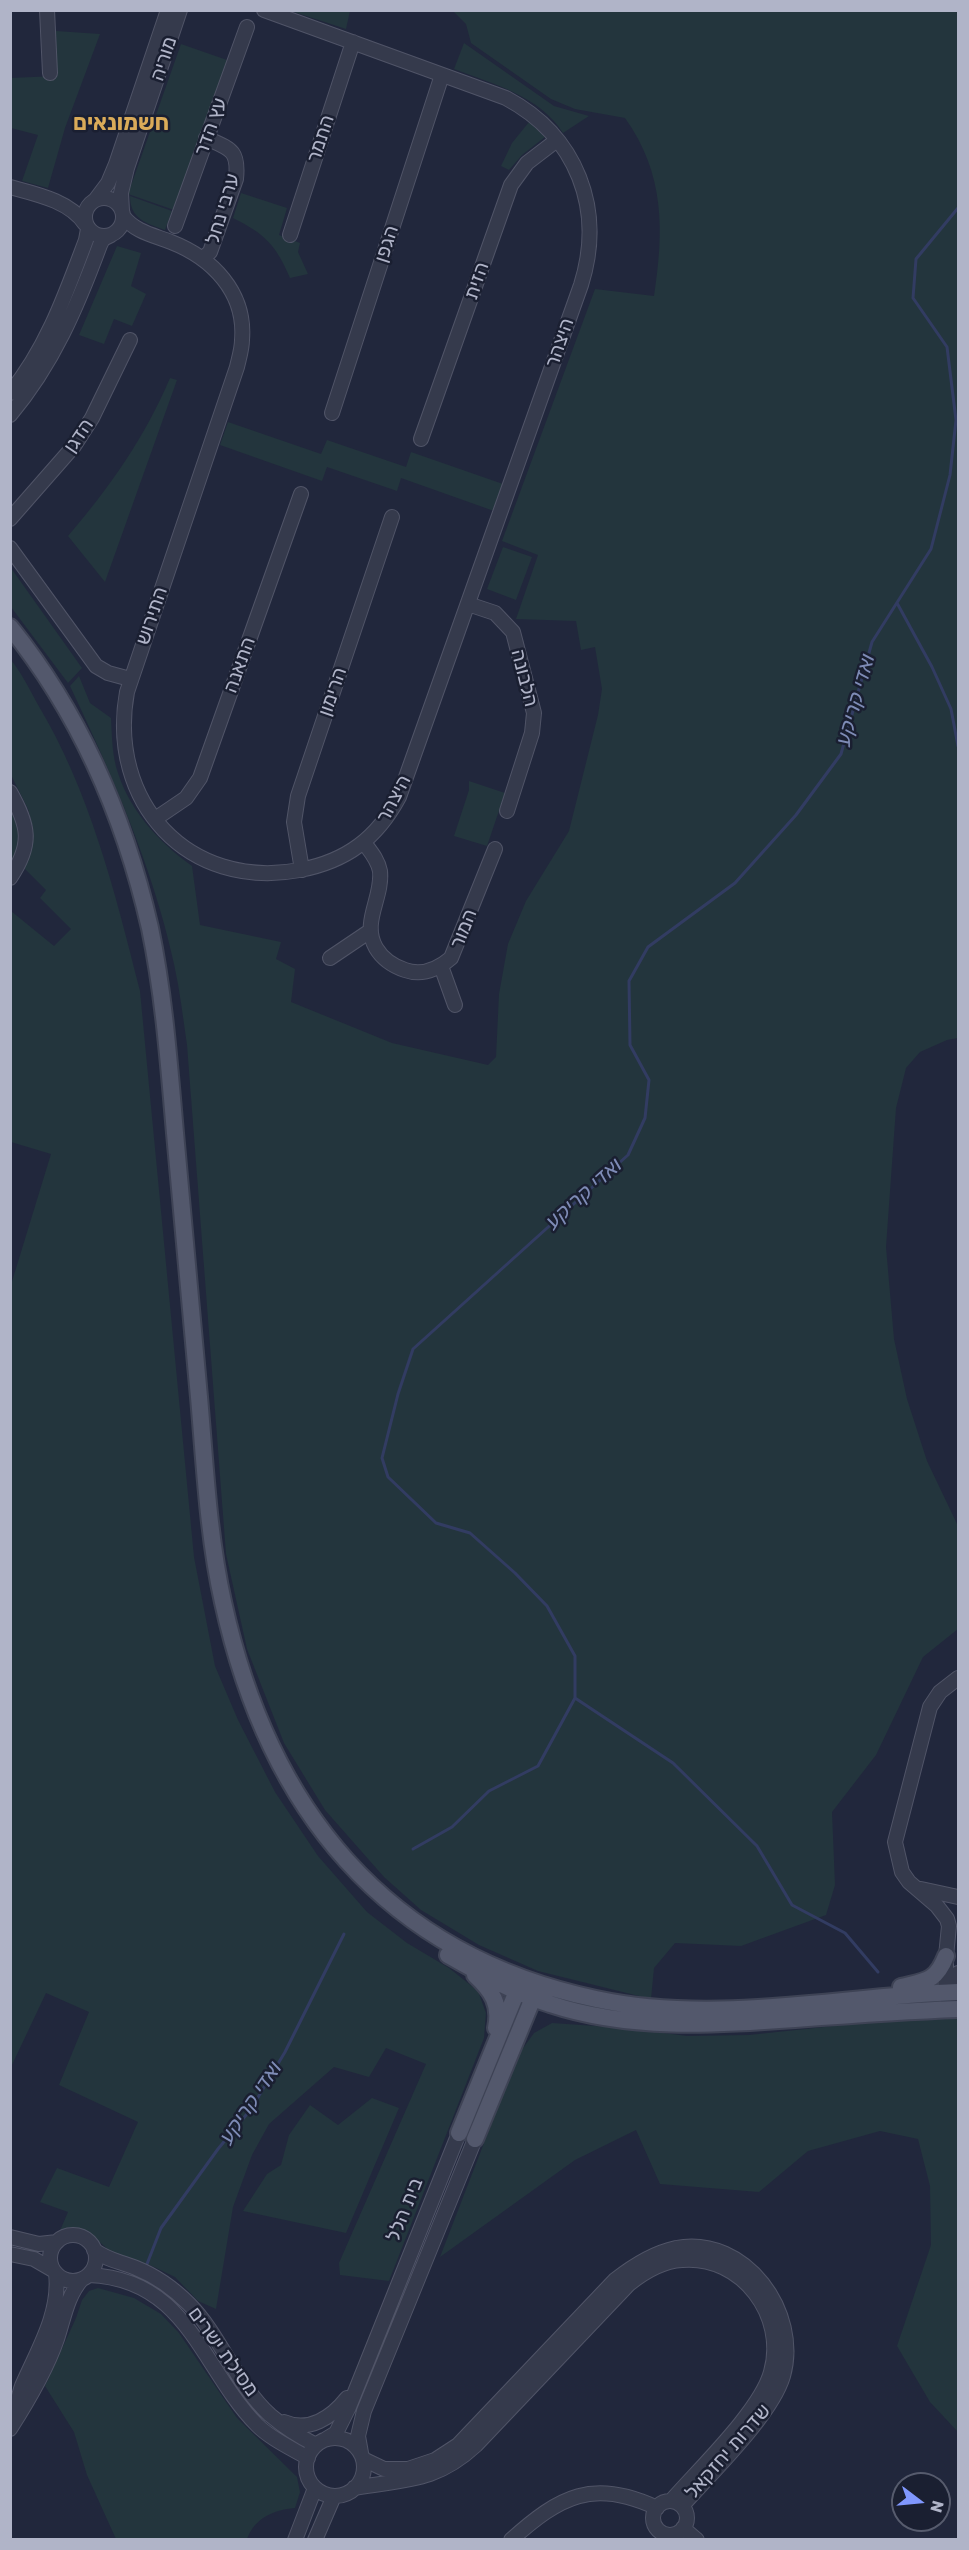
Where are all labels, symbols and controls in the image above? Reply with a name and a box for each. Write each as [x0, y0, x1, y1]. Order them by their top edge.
street label: מוריה [146, 34, 182, 84]
street label: עץ הדר [189, 95, 233, 159]
district label: חשמונאים [73, 111, 169, 137]
street label: התמר [302, 112, 340, 166]
street label: ערבי נחל [201, 171, 245, 247]
street label: הגפן [370, 222, 404, 266]
street label: הזית [459, 259, 495, 303]
street label: היצהר [540, 315, 580, 371]
street label: הדגן [59, 414, 99, 458]
street label: התירוש [131, 584, 173, 648]
street label: התאנה [219, 634, 261, 696]
street label: הלבונה [505, 647, 543, 709]
water label: ואדי קריקע [831, 651, 881, 749]
street label: הרימון [313, 664, 353, 720]
street label: היצהר [371, 771, 417, 827]
street label: המור [445, 906, 483, 952]
water label: ואדי קריקע [541, 1153, 627, 1235]
water label: ואדי קריקע [214, 2057, 288, 2149]
street label: בית הלל [381, 2174, 429, 2246]
street label: מסילת ישרים [183, 2303, 263, 2401]
street label: שדרות יחזקאל [680, 2399, 776, 2505]
north arrow [891, 2472, 951, 2532]
text: N [926, 2498, 948, 2515]

